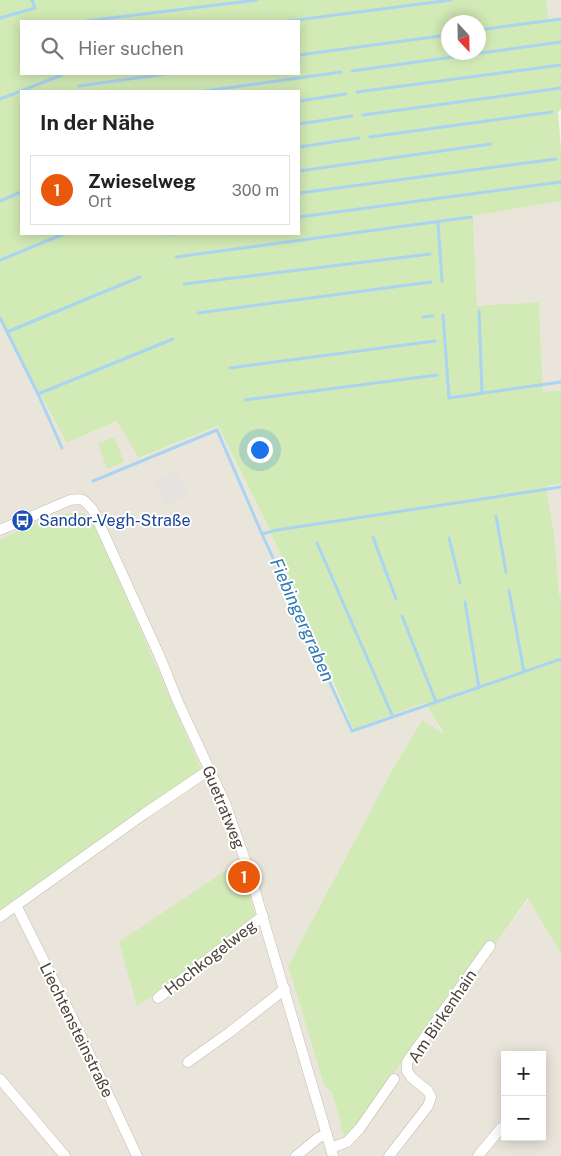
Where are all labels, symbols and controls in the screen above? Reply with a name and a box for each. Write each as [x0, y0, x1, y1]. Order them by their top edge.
north arrow [441, 15, 486, 60]
search box [20, 20, 300, 75]
icon: search [38, 34, 66, 62]
text: Hier suchen [78, 37, 184, 59]
text: In der Nähe [40, 110, 155, 135]
text: Zwieselweg [88, 170, 196, 192]
text: 1 [54, 181, 60, 200]
text: 300 m [232, 181, 279, 200]
text: Ort [88, 192, 112, 211]
your location [247, 437, 273, 463]
bus stop icon: Sandor-Vegh-Straße [11, 508, 35, 532]
place label: Sandor-Vegh-Straße [39, 511, 190, 530]
water label: Fiebingergraben [266, 555, 339, 685]
street label: Guetratweg [198, 763, 249, 852]
pin: 1 [228, 858, 260, 896]
street label: Hochkogelweg [161, 916, 260, 999]
street label: Liechtensteinstraße [36, 960, 117, 1101]
street label: Am Birkenhain [404, 966, 481, 1067]
map controls [501, 1051, 546, 1141]
button: + [501, 1051, 546, 1096]
button: − [501, 1096, 546, 1141]

